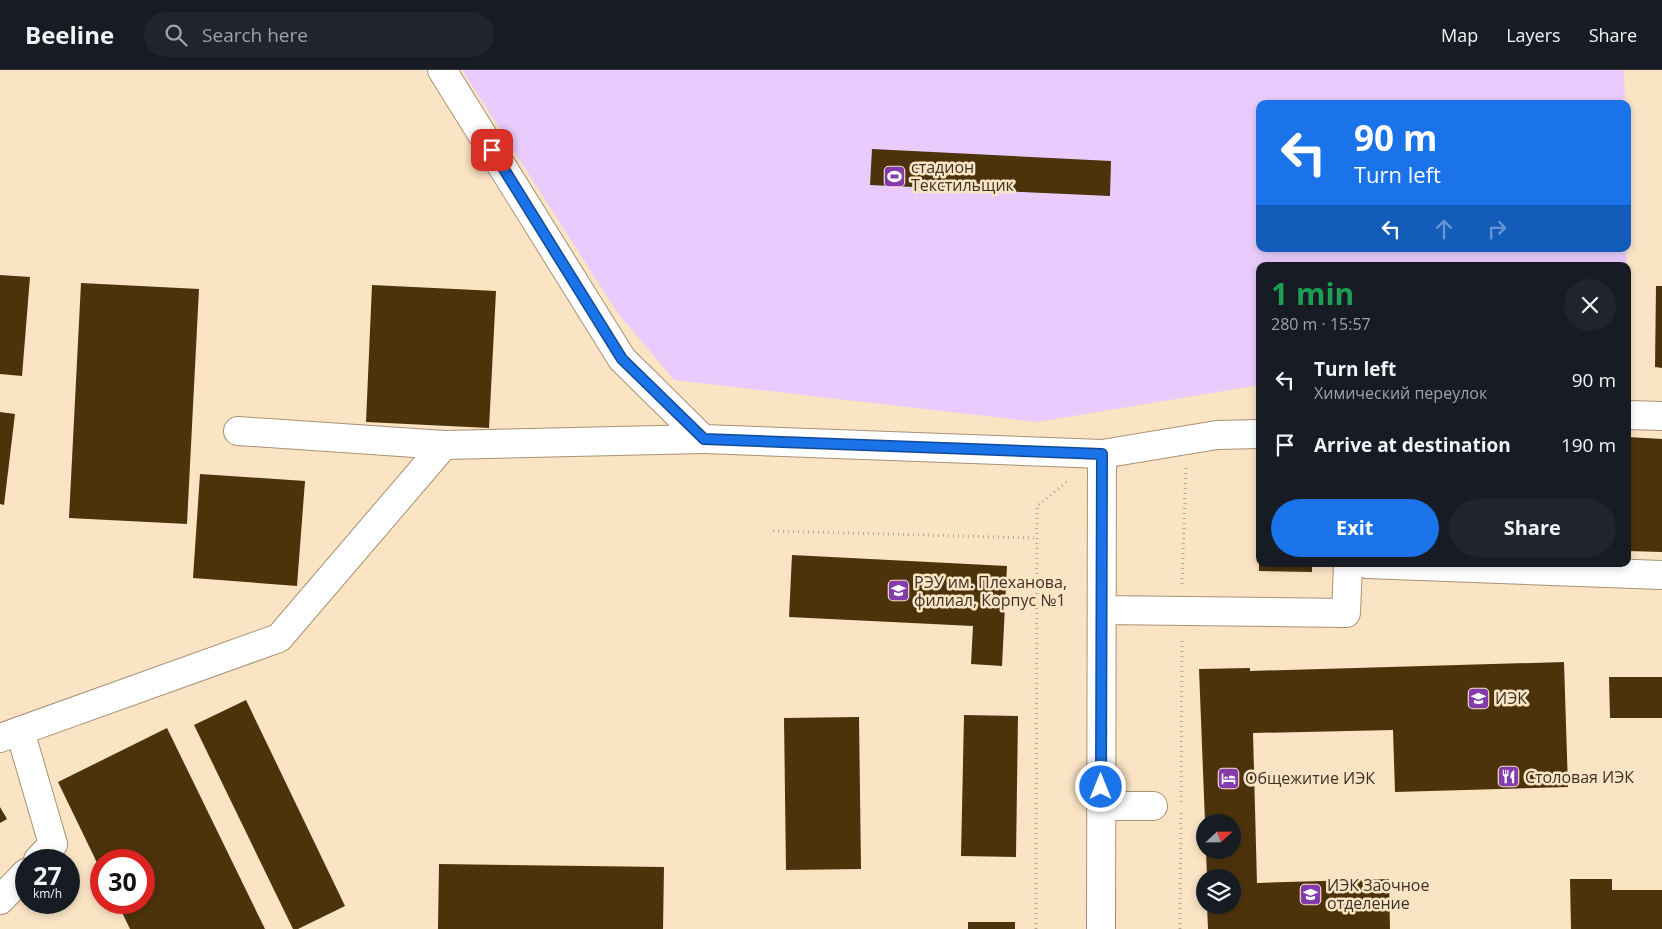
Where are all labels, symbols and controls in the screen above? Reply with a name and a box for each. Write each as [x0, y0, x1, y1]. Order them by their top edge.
search box [144, 12, 494, 57]
text: Beeline [25, 18, 114, 51]
icon: search [162, 21, 190, 49]
text: Search here [202, 22, 308, 48]
text: Map [1441, 23, 1478, 47]
text: Layers [1506, 23, 1561, 47]
text: Share [1589, 23, 1637, 47]
text: 90 m [1354, 114, 1437, 161]
icon: left [1271, 120, 1336, 185]
pin [471, 129, 513, 171]
icon: arrive [478, 136, 506, 164]
place label: стадион Текстильщик [911, 156, 1015, 196]
text: Turn left [1354, 159, 1441, 189]
sports icon: стадион Текстильщик [883, 164, 907, 188]
icon: left [1377, 215, 1405, 243]
icon: ahead [1430, 215, 1458, 243]
icon: right [1483, 215, 1511, 243]
text: 1 min [1271, 273, 1354, 314]
button: close [1564, 279, 1616, 331]
text: 280 m · 15:57 [1271, 313, 1371, 335]
text: Turn left [1314, 356, 1396, 382]
icon: left [1271, 366, 1299, 394]
text: 90 m [1572, 367, 1616, 393]
text: Химический переулок [1314, 382, 1487, 404]
icon: arrive [1271, 431, 1299, 459]
text: Arrive at destination [1314, 432, 1511, 458]
text: 190 m [1561, 432, 1616, 458]
button: Exit [1271, 499, 1439, 557]
button: Share [1449, 499, 1616, 557]
place label: РЭУ им. Плеханова, филиал, Корпус №1 [914, 571, 1067, 611]
school or university icon: РЭУ им. Плеханова, филиал, Корпус №1 [886, 579, 910, 603]
school or university icon: ИЭК [1467, 686, 1491, 710]
place label: ИЭК [1495, 687, 1527, 709]
position arrow [1074, 760, 1126, 812]
restaurant icon: Столовая ИЭК [1497, 765, 1521, 789]
hotel icon: Общежитие ИЭК [1217, 766, 1241, 790]
place label: Столовая ИЭК [1525, 766, 1634, 788]
place label: Общежитие ИЭК [1245, 767, 1375, 789]
north arrow [1196, 814, 1241, 859]
map controls [1196, 814, 1241, 914]
speed limit sign: 30 [90, 849, 155, 914]
text: 27 [33, 858, 62, 892]
button: layers [1196, 869, 1241, 914]
place label: ИЭК Заочное отделение [1327, 874, 1429, 914]
school or university icon: ИЭК Заочное отделение [1299, 882, 1323, 906]
text: km/h [33, 885, 62, 902]

